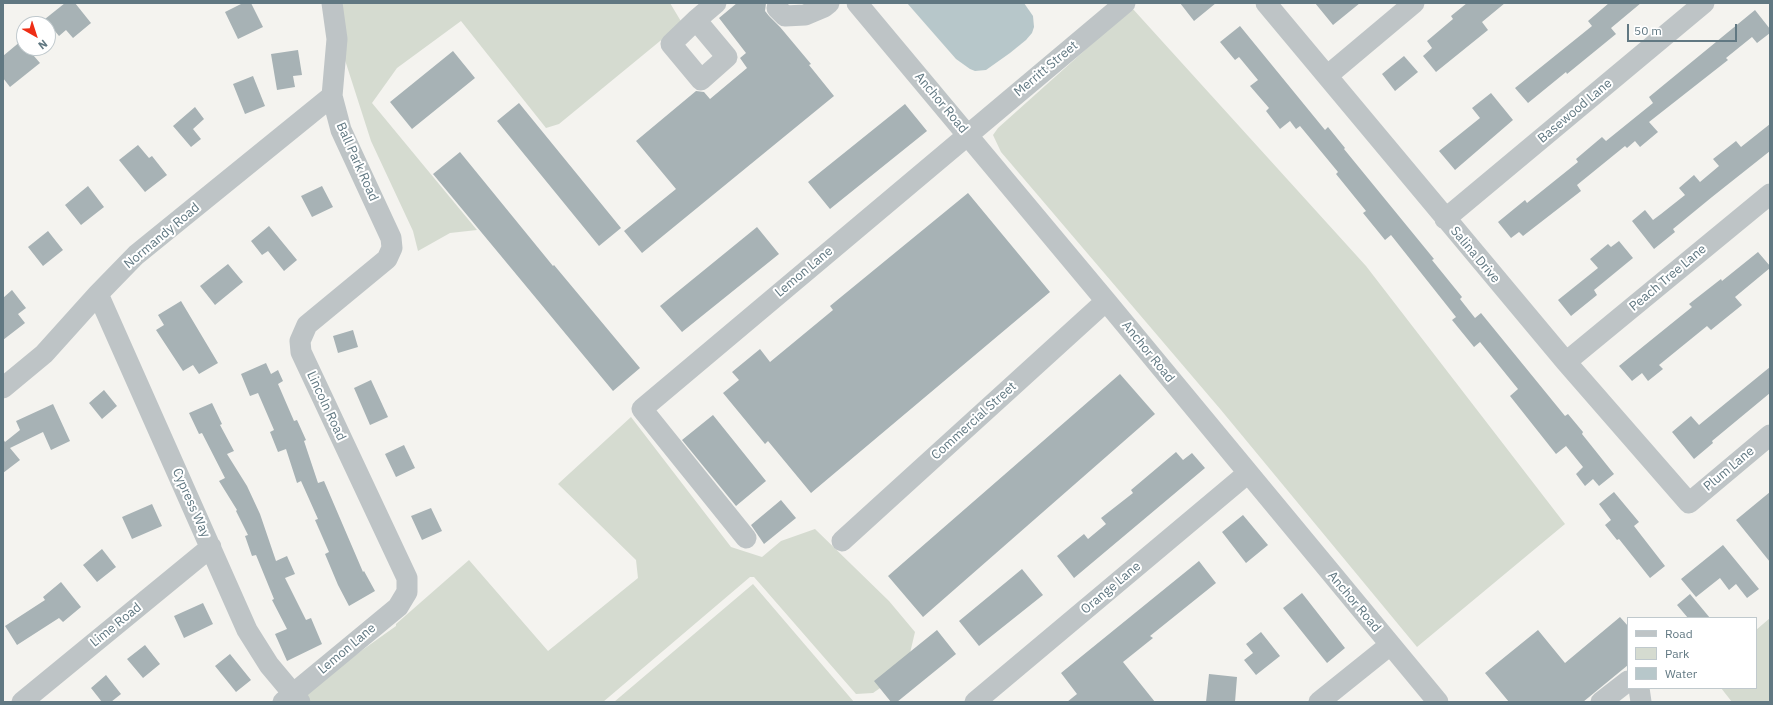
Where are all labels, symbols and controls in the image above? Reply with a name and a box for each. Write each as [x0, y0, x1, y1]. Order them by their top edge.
north arrow [16, 16, 56, 56]
scale bar [1629, 16, 1739, 42]
text: 50 m [1634, 23, 1662, 38]
text: N [35, 37, 50, 52]
street label: Merritt Street [1011, 38, 1081, 100]
street label: Anchor Road [911, 69, 971, 137]
street label: Basewood Lane [1535, 75, 1615, 147]
street label: Ball Park Road [333, 120, 381, 204]
street label: Normandy Road [121, 200, 203, 272]
street label: Salina Drive [1447, 224, 1503, 286]
street label: Peach Tree Lane [1626, 241, 1710, 315]
street label: Lemon Lane [772, 243, 836, 301]
street label: Anchor Road [1118, 318, 1178, 386]
street label: Lincoln Road [303, 369, 349, 443]
street label: Commercial Street [928, 379, 1020, 463]
street label: Plum Lane [1701, 443, 1757, 495]
street label: Cypress Way [169, 466, 213, 540]
street label: Orange Lane [1078, 558, 1144, 618]
street label: Anchor Road [1324, 568, 1384, 636]
street label: Lime Road [87, 600, 145, 650]
legend [1627, 617, 1757, 689]
street label: Lemon Lane [315, 620, 379, 678]
text: Road [1665, 626, 1693, 641]
text: Park [1665, 646, 1689, 661]
text: Water [1665, 666, 1697, 681]

